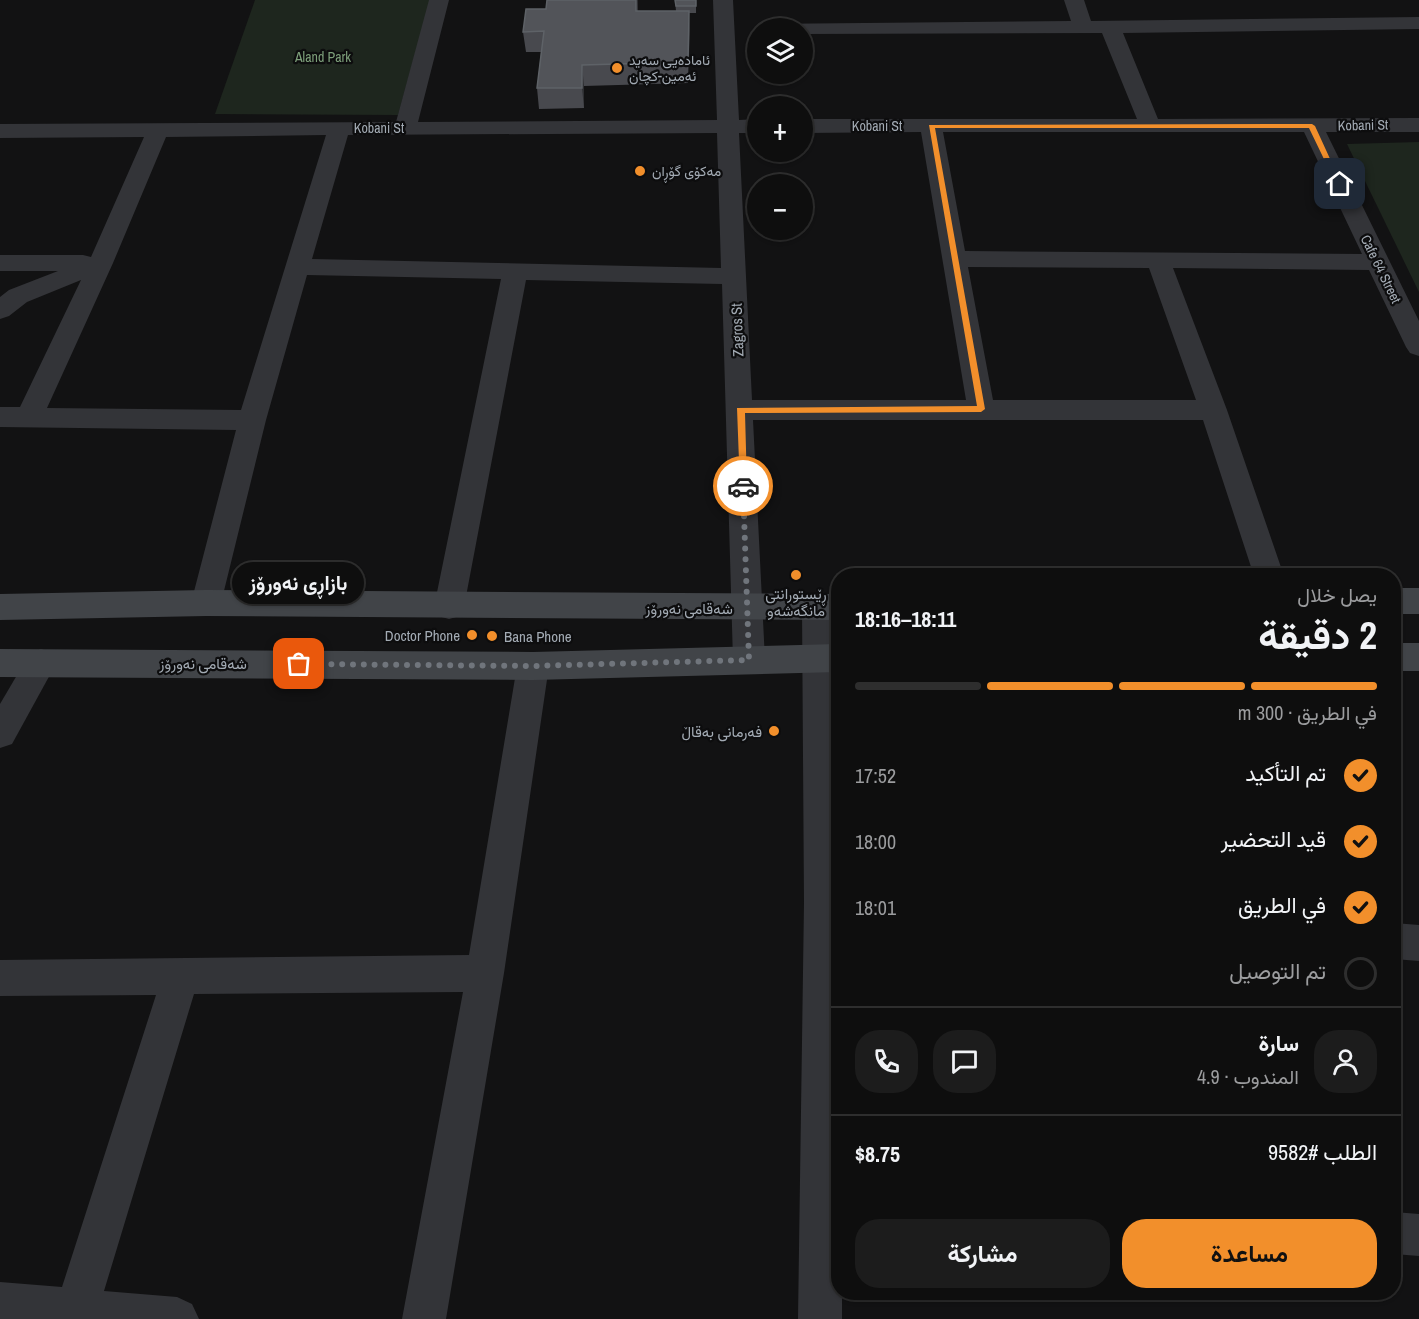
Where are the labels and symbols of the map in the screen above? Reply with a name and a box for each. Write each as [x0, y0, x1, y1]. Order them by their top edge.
park label: Aland Park [294, 48, 351, 66]
place label: ئامادەیی سەید ئەمین-کچان [629, 51, 710, 86]
marker: ئامادەیی سەید ئەمین-کچان [610, 61, 624, 75]
street label: Kobani St [1338, 116, 1388, 134]
street label: Kobani St [852, 117, 902, 135]
street label: Kobani St [354, 119, 404, 137]
pin [1314, 158, 1365, 209]
place label: مەکۆی گۆڕان [652, 162, 721, 183]
marker: مەکۆی گۆڕان [633, 164, 647, 178]
street label: Cafe 64 Street [1357, 232, 1405, 306]
street label: Zagros St [726, 302, 748, 357]
courier [713, 456, 773, 516]
callout: بازاڕی نەورۆز [233, 562, 365, 604]
marker: ڕێستورانتی مانگەشەو [789, 568, 803, 582]
place label: ڕێستورانتی مانگەشەو [765, 583, 827, 621]
street label: شەقامی نەورۆز [644, 598, 733, 619]
place label: Doctor Phone [385, 625, 460, 646]
place label: Bana Phone [504, 626, 572, 647]
marker: Doctor Phone [465, 628, 479, 642]
marker: Bana Phone [485, 629, 499, 643]
pin [273, 638, 324, 689]
street label: شەقامی نەورۆز [158, 653, 247, 674]
place label: فەرمانی بەقاڵ [681, 721, 762, 742]
marker: فەرمانی بەقاڵ [767, 724, 781, 738]

